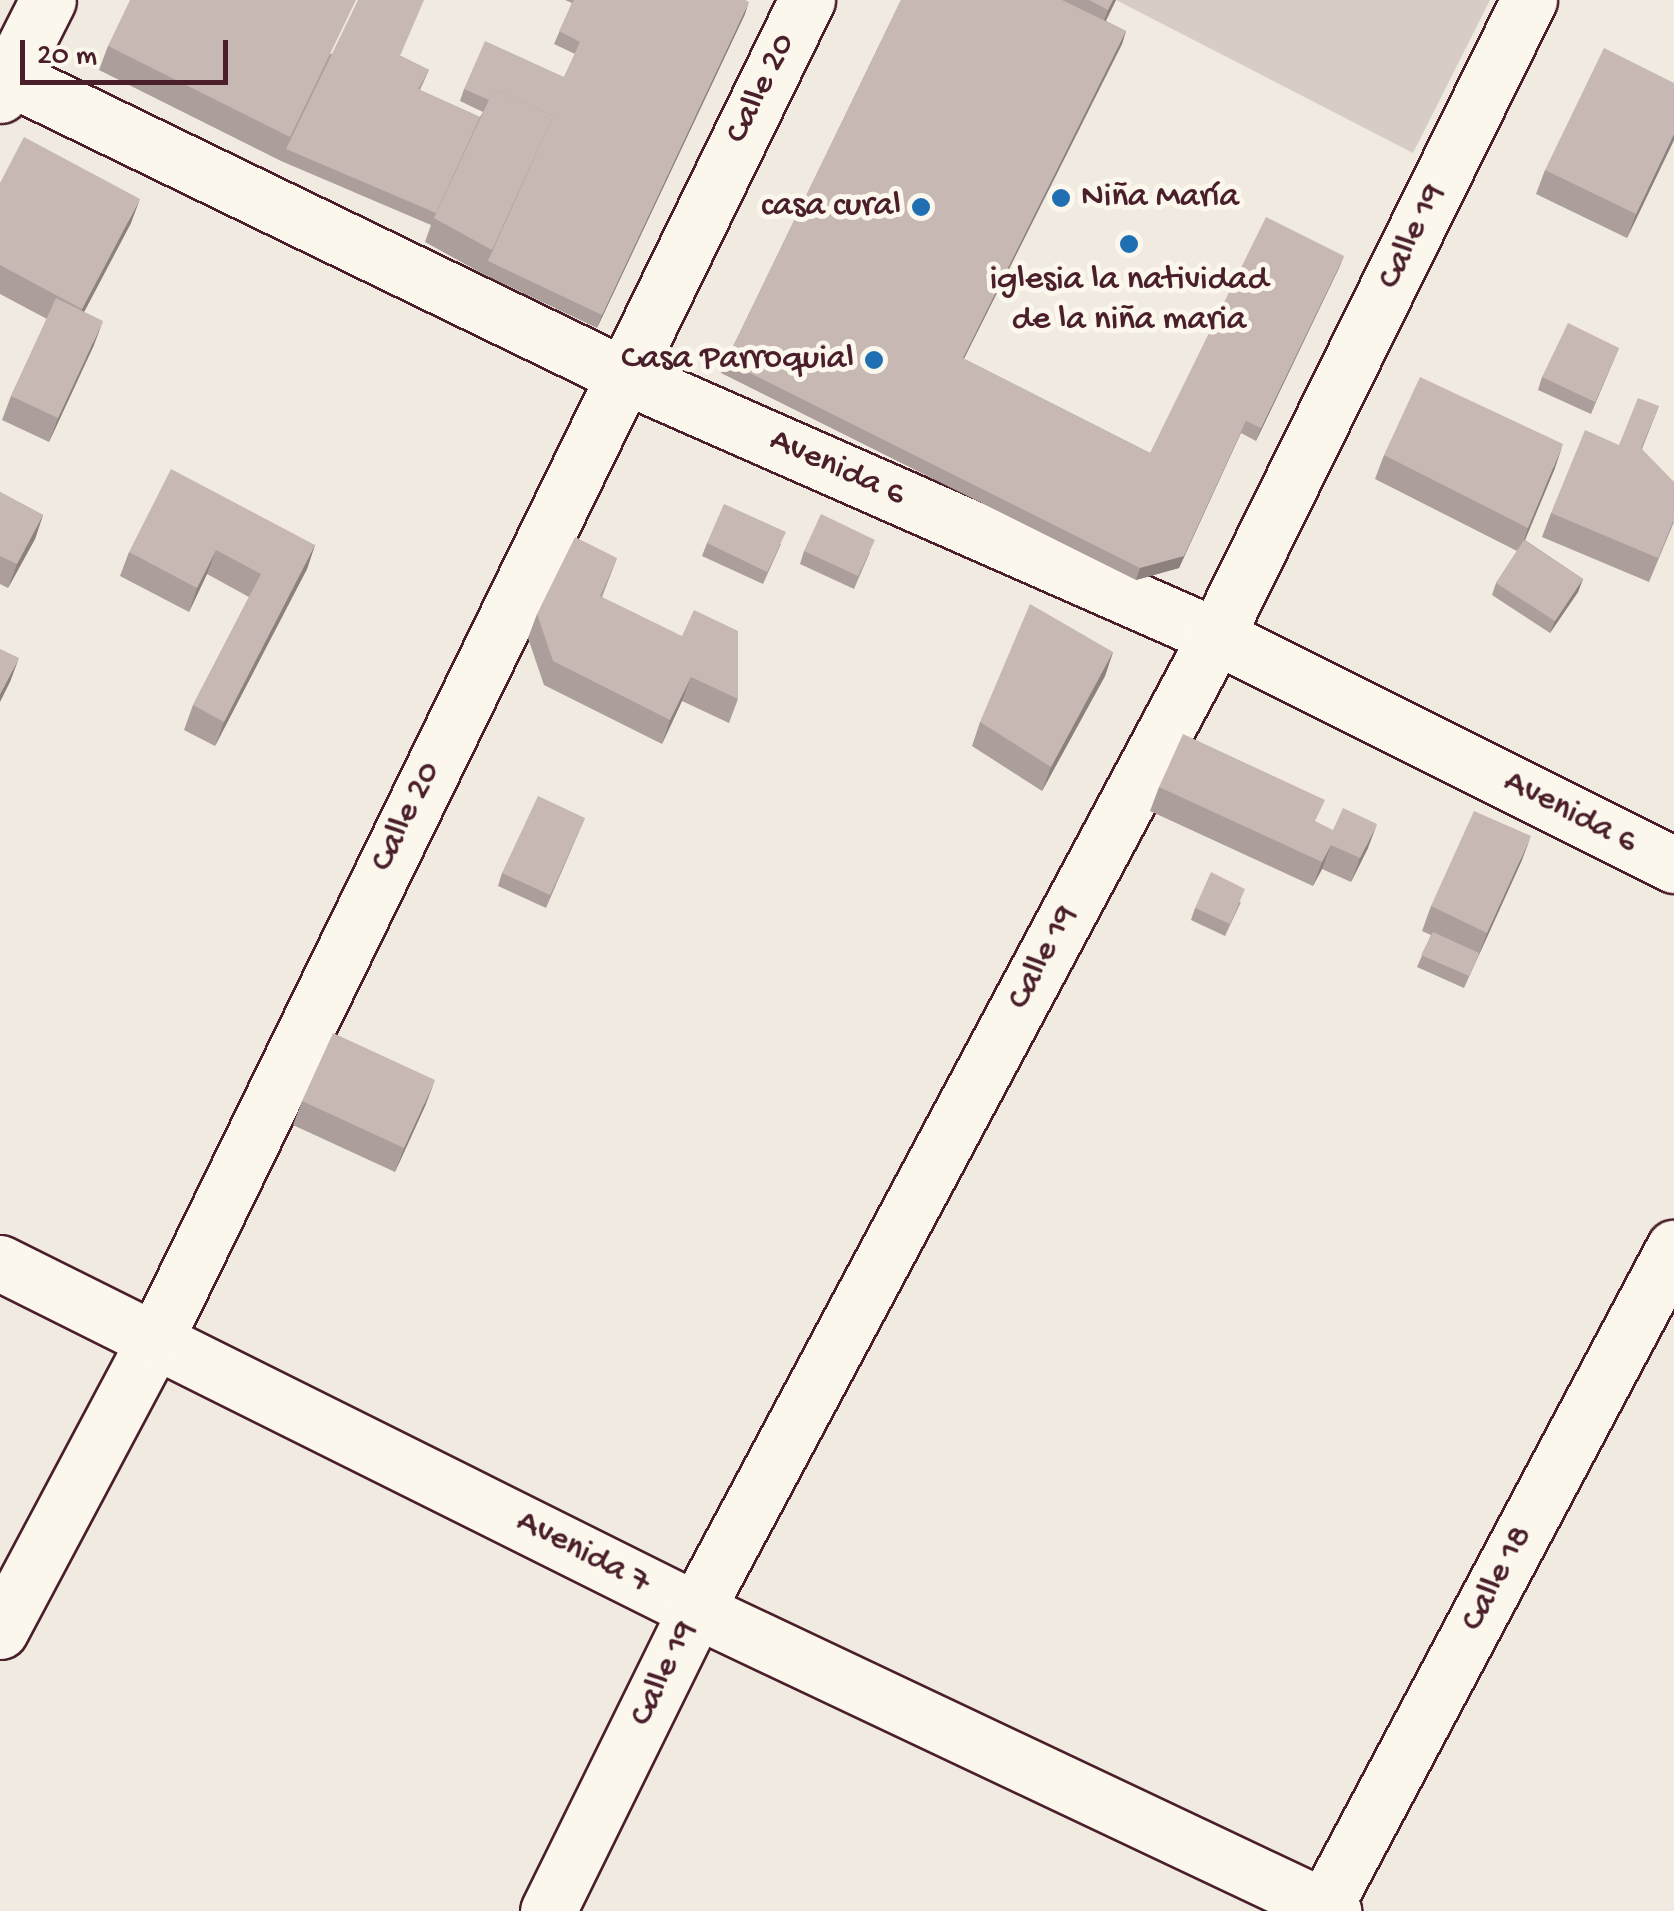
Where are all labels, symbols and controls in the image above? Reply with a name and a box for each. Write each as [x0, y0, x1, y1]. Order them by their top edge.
scale bar [25, 20, 232, 82]
street label: Calle 20 [717, 27, 807, 151]
text: 20 m [37, 40, 97, 75]
place label: Niña María [1081, 177, 1239, 219]
street label: Calle 19 [1370, 178, 1456, 296]
place label: casa cural [761, 186, 901, 228]
marker: Niña María [1050, 187, 1072, 209]
marker: casa cural [910, 196, 932, 218]
marker: iglesia la natividad de la niña maria [1118, 233, 1140, 255]
place label: iglesia la natividad de la niña maria [990, 260, 1268, 342]
place label: Casa Parroquial [621, 339, 854, 381]
marker: Casa Parroquial [863, 349, 885, 371]
street label: Avenida 6 [763, 420, 911, 518]
street label: Calle 20 [362, 755, 452, 879]
street label: Avenida 6 [1496, 762, 1644, 864]
street label: Calle 19 [999, 899, 1089, 1017]
street label: Avenida 7 [509, 1501, 657, 1605]
street label: Calle 18 [1453, 1519, 1543, 1639]
street label: Calle 19 [622, 1615, 708, 1733]

